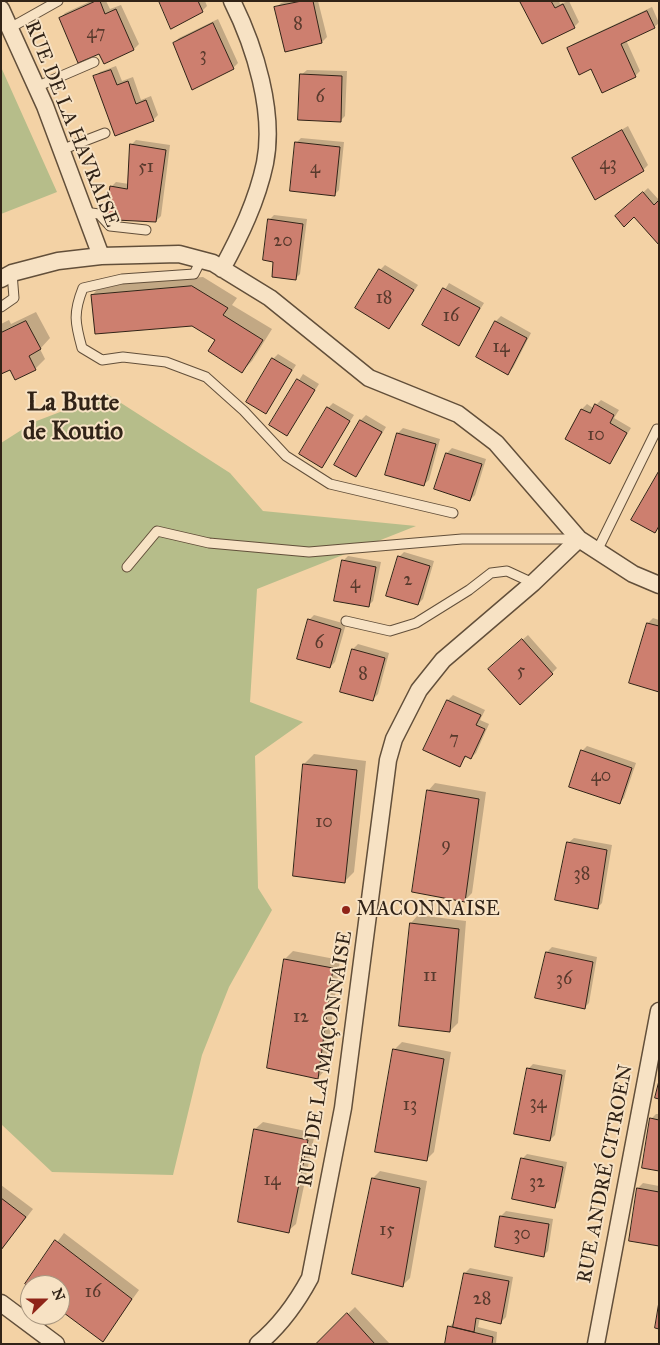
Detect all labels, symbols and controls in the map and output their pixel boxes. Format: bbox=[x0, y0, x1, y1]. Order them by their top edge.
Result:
house number: 8 bbox=[293, 14, 303, 36]
street label: RUE DE LA HAVRAISE bbox=[19, 17, 123, 231]
house number: 47 bbox=[87, 23, 105, 45]
house number: 3 bbox=[199, 45, 207, 67]
house number: 6 bbox=[315, 87, 325, 109]
house number: 43 bbox=[599, 154, 617, 176]
house number: 51 bbox=[138, 157, 154, 179]
house number: 4 bbox=[310, 158, 320, 180]
house number: 20 bbox=[273, 231, 293, 253]
house number: 18 bbox=[376, 288, 392, 310]
house number: 16 bbox=[443, 306, 459, 328]
house number: 14 bbox=[492, 337, 510, 359]
district label: La Butte de Koutio bbox=[23, 389, 123, 448]
house number: 10 bbox=[587, 425, 605, 447]
house number: 2 bbox=[404, 570, 412, 592]
house number: 4 bbox=[350, 573, 360, 595]
house number: 6 bbox=[314, 633, 324, 655]
house number: 5 bbox=[517, 661, 525, 683]
house number: 8 bbox=[358, 664, 368, 686]
house number: 7 bbox=[449, 729, 459, 751]
house number: 40 bbox=[591, 766, 611, 788]
house number: 10 bbox=[315, 812, 333, 834]
house number: 9 bbox=[441, 835, 451, 857]
house number: 38 bbox=[574, 864, 590, 886]
place label: MACONNAISE bbox=[356, 898, 500, 922]
marker: MACONNAISE bbox=[340, 904, 352, 916]
street label: RUE DE LA MAÇONNAISE bbox=[294, 929, 358, 1189]
house number: 11 bbox=[423, 966, 437, 988]
house number: 36 bbox=[556, 969, 572, 991]
house number: 12 bbox=[293, 1007, 309, 1029]
street label: RUE ANDRÉ CITROEN bbox=[573, 1063, 639, 1285]
house number: 34 bbox=[529, 1093, 547, 1115]
house number: 13 bbox=[403, 1095, 417, 1117]
house number: 14 bbox=[263, 1170, 281, 1192]
house number: 32 bbox=[529, 1172, 545, 1194]
house number: 15 bbox=[379, 1220, 395, 1242]
house number: 30 bbox=[513, 1224, 531, 1246]
north arrow bbox=[20, 1275, 70, 1325]
house number: 16 bbox=[85, 1282, 101, 1304]
text: N bbox=[48, 1286, 69, 1303]
house number: 28 bbox=[473, 1289, 491, 1311]

